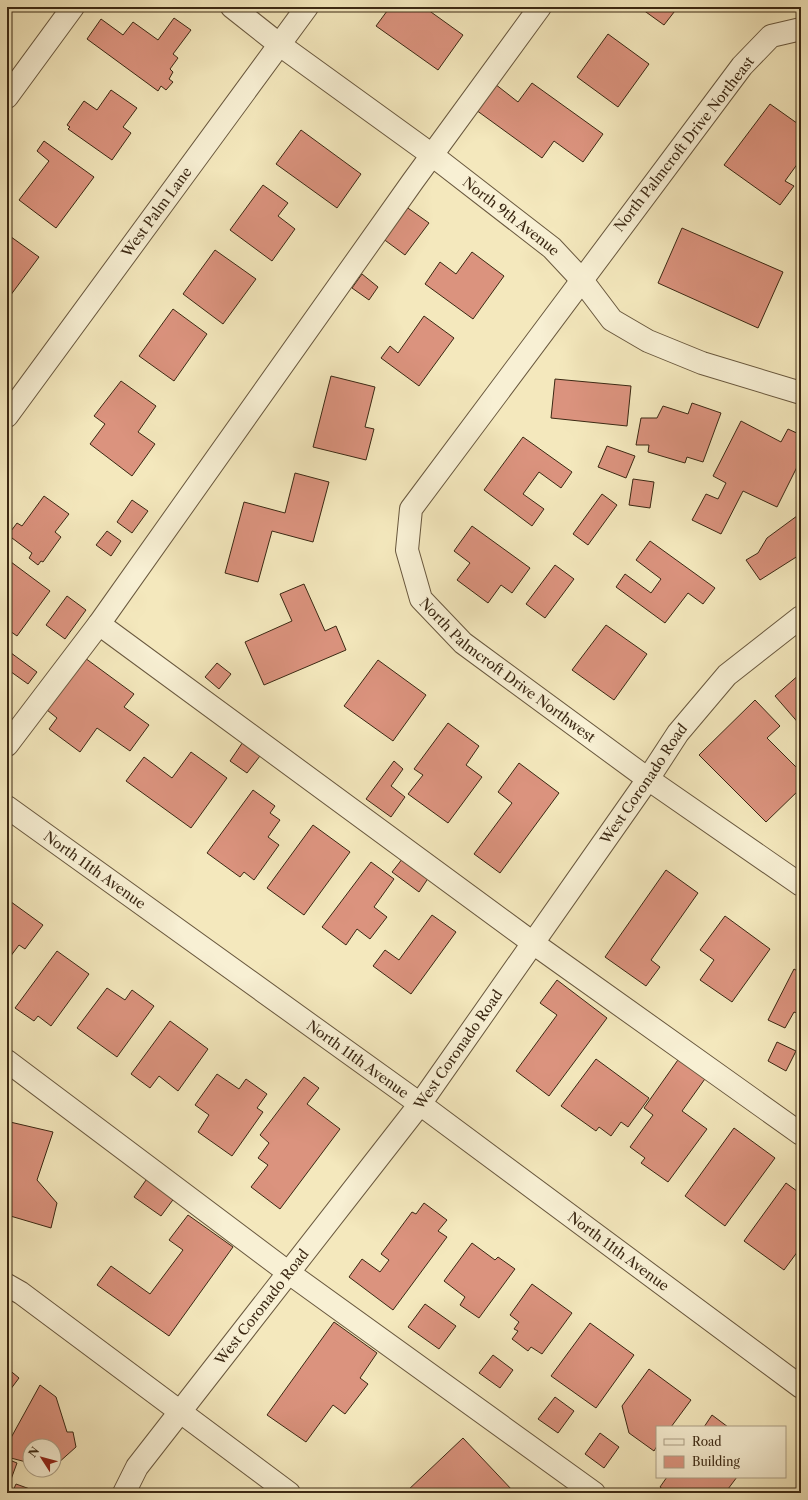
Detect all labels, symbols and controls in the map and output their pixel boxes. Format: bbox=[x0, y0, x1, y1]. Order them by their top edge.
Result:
street label: North Palmcroft Drive Northeast bbox=[610, 53, 758, 235]
street label: West Palm Lane bbox=[117, 163, 196, 261]
street label: North 9th Avenue bbox=[459, 173, 564, 260]
street label: North Palmcroft Drive Northwest bbox=[416, 594, 599, 746]
street label: West Coronado Road bbox=[596, 719, 691, 848]
street label: North 11th Avenue bbox=[40, 827, 149, 913]
street label: West Coronado Road bbox=[410, 986, 507, 1114]
street label: North 11th Avenue bbox=[303, 1016, 412, 1102]
street label: North 11th Avenue bbox=[564, 1208, 673, 1295]
street label: West Coronado Road bbox=[210, 1245, 313, 1369]
legend bbox=[656, 1426, 786, 1478]
text: Road bbox=[692, 1434, 722, 1449]
north arrow bbox=[22, 1438, 62, 1478]
text: N bbox=[25, 1444, 43, 1460]
text: Building bbox=[692, 1454, 740, 1469]

